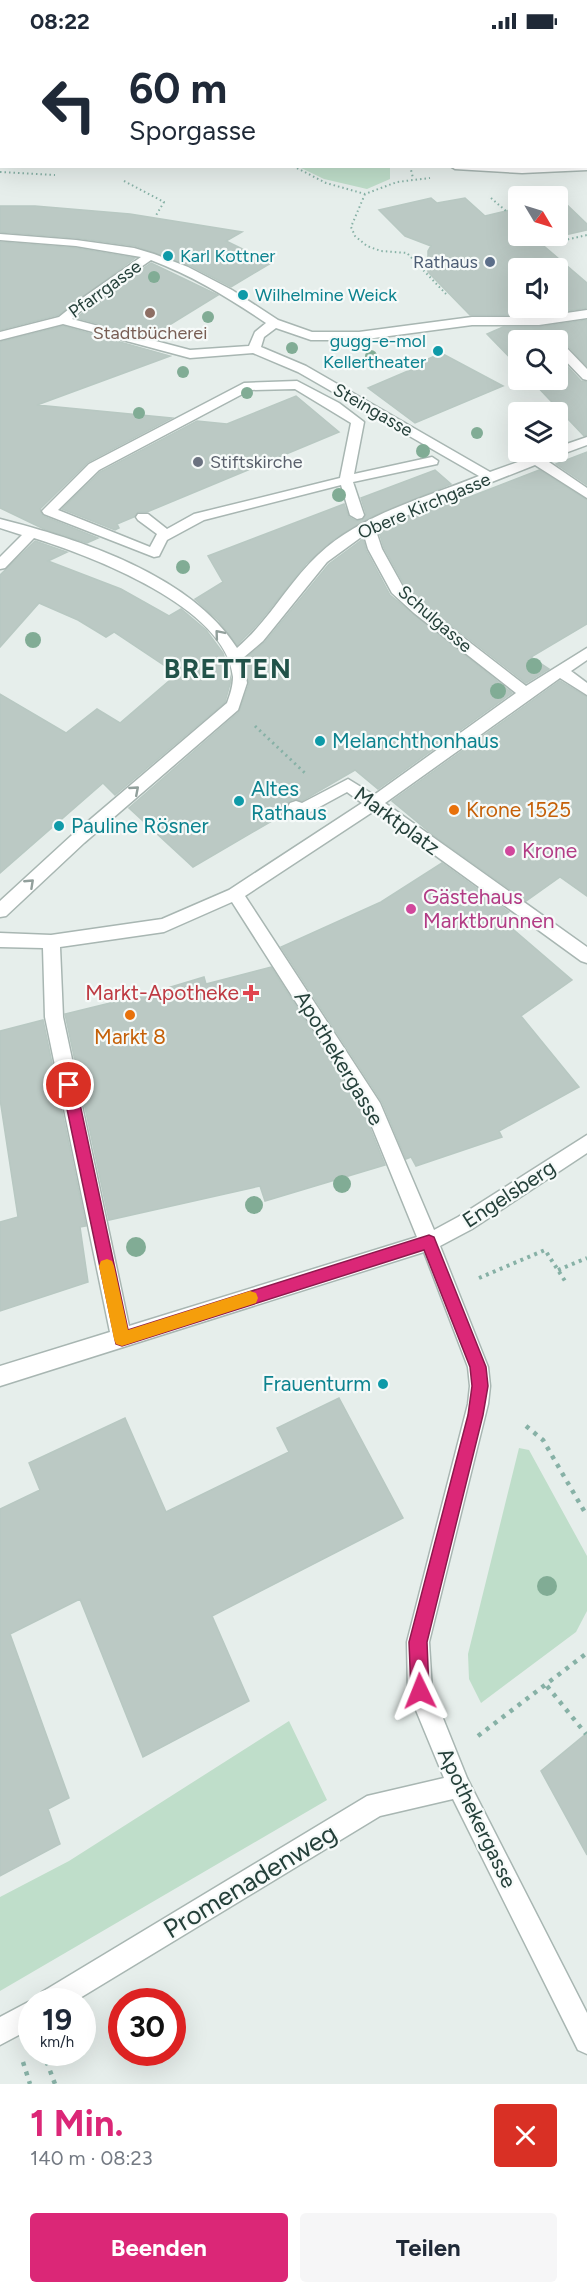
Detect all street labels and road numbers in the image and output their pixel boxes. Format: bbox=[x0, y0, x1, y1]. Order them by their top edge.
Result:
street label: Pfarrgasse bbox=[64, 255, 146, 323]
street label: Steingasse bbox=[329, 378, 417, 442]
street label: Obere Kirchgasse bbox=[354, 468, 494, 544]
street label: Schulgasse bbox=[393, 581, 477, 657]
street label: Marktplatz bbox=[350, 781, 445, 860]
street label: Apothekergasse bbox=[289, 986, 389, 1130]
street label: Engelsberg bbox=[458, 1154, 560, 1233]
street label: Apothekergasse bbox=[433, 1744, 522, 1892]
street label: Promenadenweg bbox=[158, 1817, 342, 1945]

